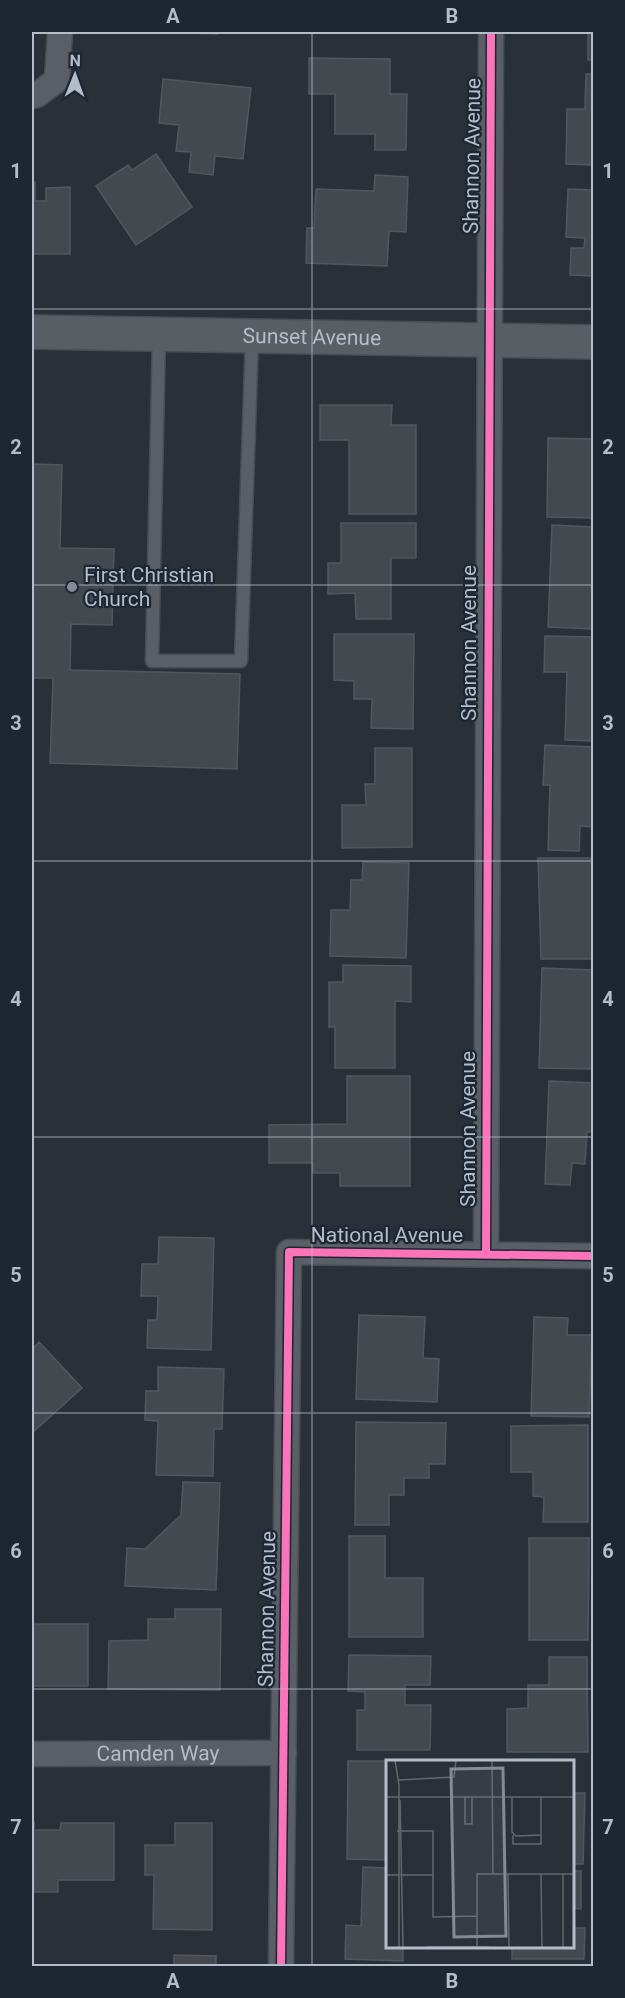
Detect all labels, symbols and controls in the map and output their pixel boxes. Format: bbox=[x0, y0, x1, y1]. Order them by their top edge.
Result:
text: A bbox=[166, 4, 180, 28]
text: B bbox=[446, 4, 458, 28]
north arrow bbox=[45, 45, 105, 105]
text: N bbox=[69, 51, 81, 70]
street label: Shannon Avenue bbox=[459, 78, 485, 234]
text: 1 bbox=[10, 159, 22, 183]
text: 1 bbox=[602, 159, 614, 183]
street label: Sunset Avenue bbox=[243, 324, 381, 350]
text: 2 bbox=[10, 435, 22, 459]
text: 2 bbox=[602, 435, 614, 459]
place label: First Christian Church bbox=[84, 563, 214, 611]
street label: Shannon Avenue bbox=[457, 565, 481, 721]
marker: First Christian Church bbox=[65, 580, 79, 594]
text: 3 bbox=[10, 711, 22, 735]
text: 3 bbox=[602, 711, 614, 735]
text: 4 bbox=[10, 987, 22, 1011]
text: 4 bbox=[602, 987, 614, 1011]
street label: Shannon Avenue bbox=[456, 1051, 480, 1207]
street label: National Avenue bbox=[311, 1223, 463, 1247]
text: 5 bbox=[10, 1263, 22, 1287]
text: 5 bbox=[602, 1263, 614, 1287]
street label: Shannon Avenue bbox=[254, 1531, 280, 1687]
text: 6 bbox=[10, 1539, 22, 1563]
text: 6 bbox=[602, 1539, 614, 1563]
street label: Camden Way bbox=[97, 1741, 220, 1766]
inset map bbox=[386, 1760, 574, 1947]
text: 7 bbox=[10, 1815, 22, 1839]
text: 7 bbox=[602, 1815, 614, 1839]
text: A bbox=[166, 1969, 180, 1993]
text: B bbox=[446, 1969, 458, 1993]

